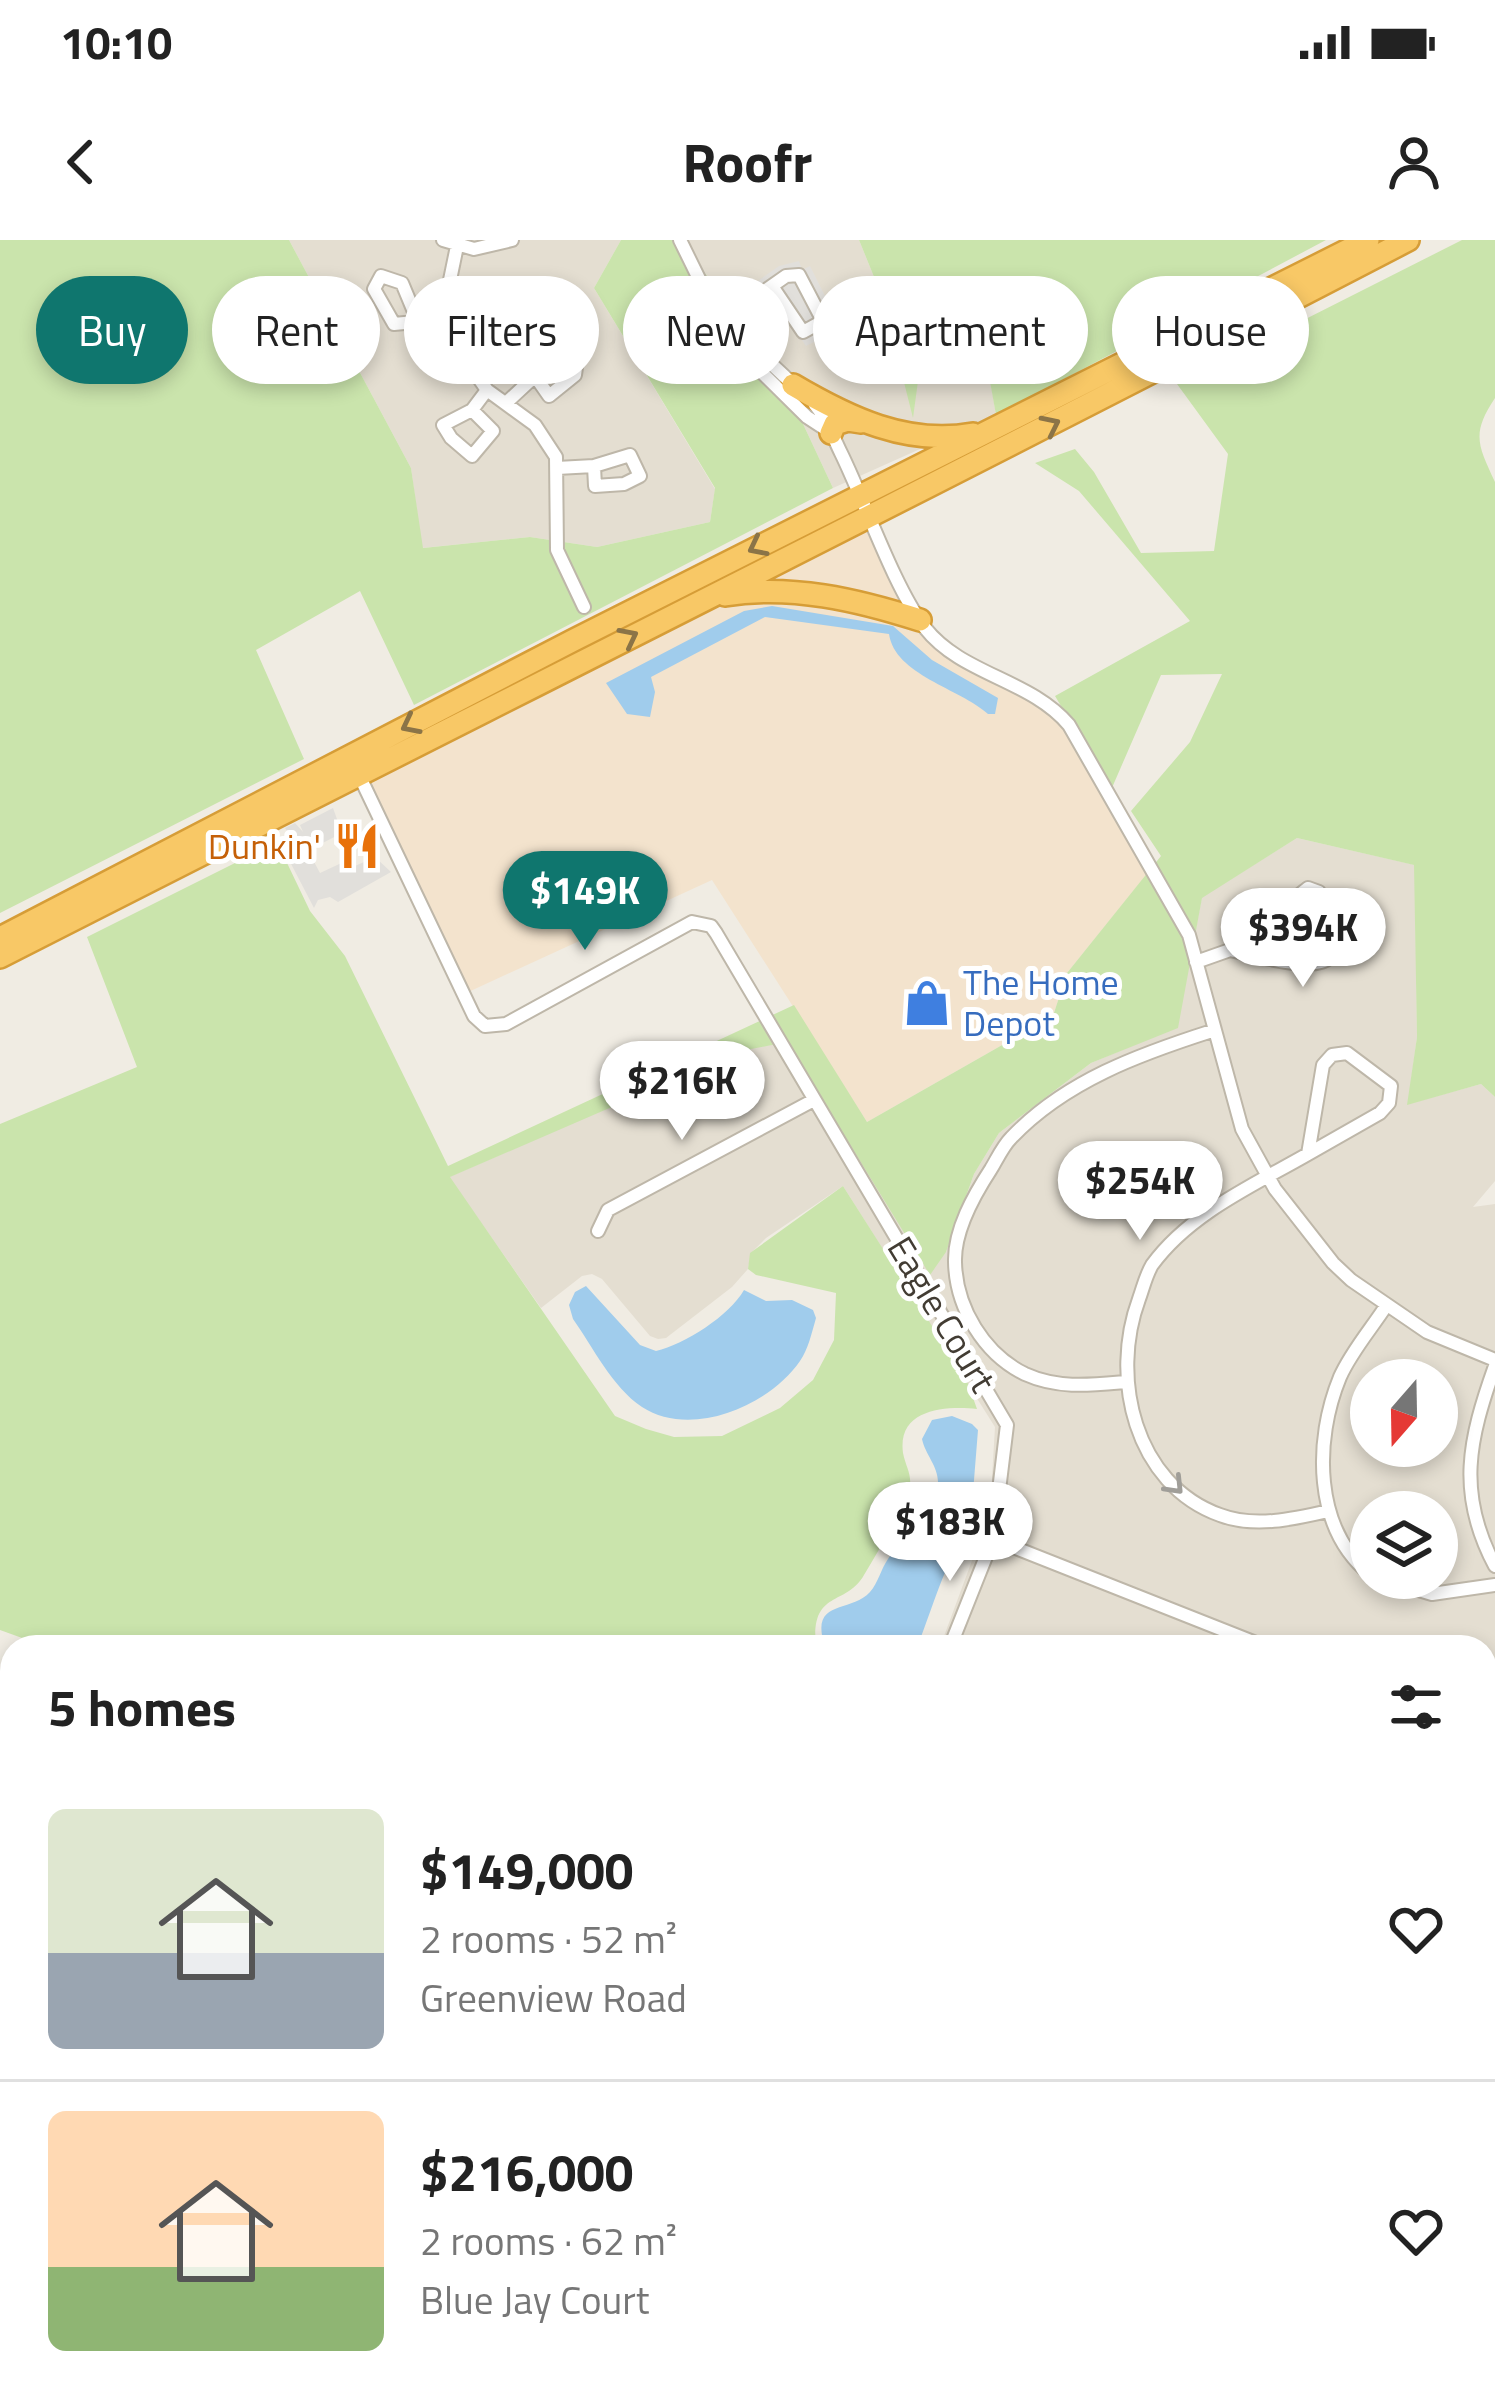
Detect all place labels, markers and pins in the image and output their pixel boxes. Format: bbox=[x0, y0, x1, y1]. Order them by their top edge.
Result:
place label: Dunkin' bbox=[208, 818, 321, 873]
restaurant icon: Dunkin' bbox=[332, 821, 382, 871]
pin: $149K bbox=[501, 851, 669, 953]
pin: $394K bbox=[1219, 888, 1387, 990]
place label: The Home Depot bbox=[963, 954, 1119, 1050]
shop icon: The Home Depot bbox=[902, 978, 952, 1028]
pin: $216K bbox=[598, 1041, 766, 1143]
pin: $254K bbox=[1056, 1141, 1224, 1243]
pin: $183K bbox=[866, 1482, 1034, 1584]

